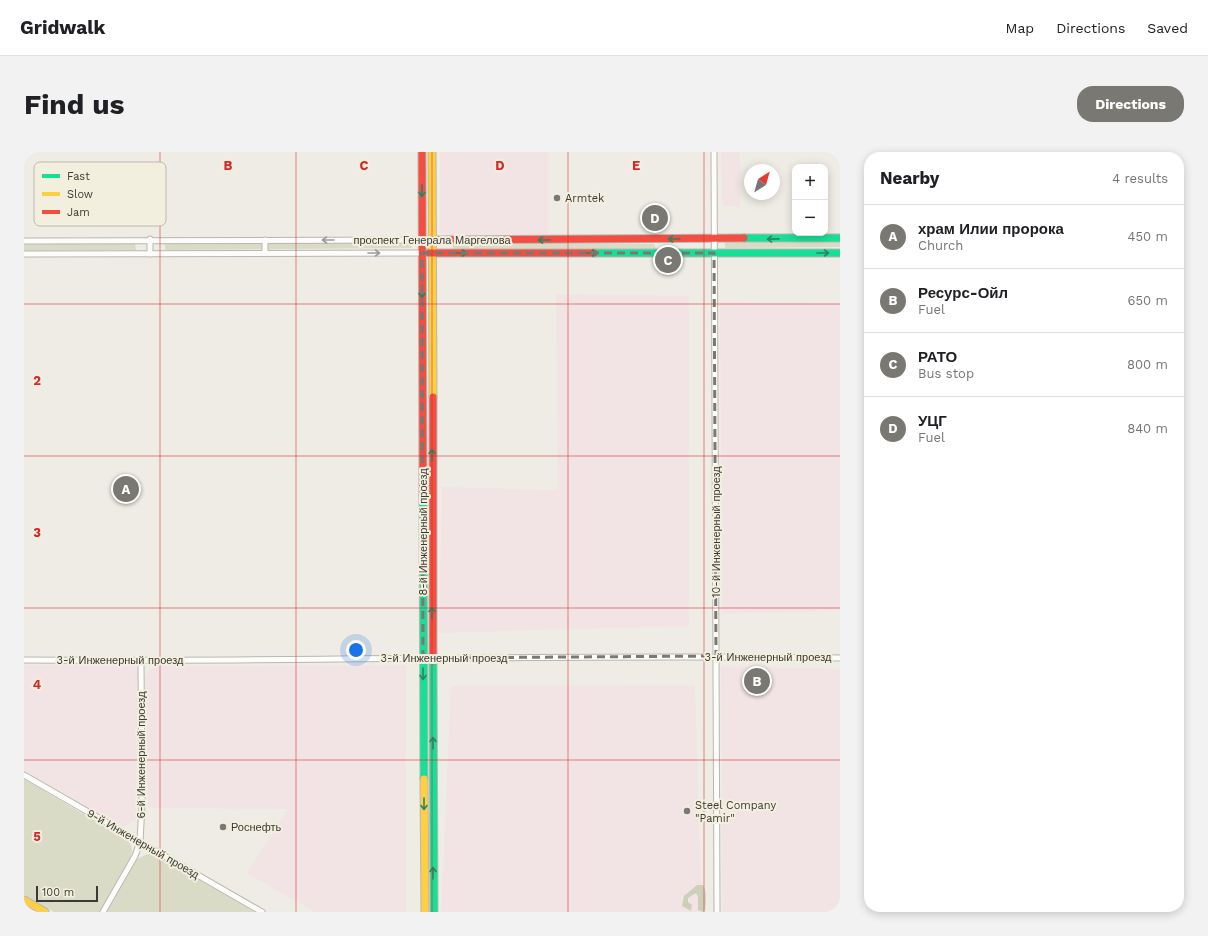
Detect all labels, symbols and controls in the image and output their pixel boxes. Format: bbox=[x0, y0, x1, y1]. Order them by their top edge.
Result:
text: Gridwalk bbox=[20, 16, 105, 39]
text: Map bbox=[1006, 20, 1034, 36]
text: Directions bbox=[1056, 20, 1125, 36]
text: Saved bbox=[1147, 20, 1188, 36]
button: Directions bbox=[1077, 86, 1184, 122]
text: Find us bbox=[24, 88, 124, 121]
text: B bbox=[224, 158, 233, 173]
text: C bbox=[360, 158, 369, 173]
text: D bbox=[495, 158, 505, 173]
text: E bbox=[632, 158, 640, 173]
legend bbox=[34, 162, 166, 226]
north arrow bbox=[744, 164, 780, 200]
map controls bbox=[792, 164, 828, 236]
button: + bbox=[792, 164, 828, 200]
text: Nearby bbox=[880, 168, 939, 188]
text: Fast bbox=[67, 170, 90, 183]
text: 4 results bbox=[1112, 171, 1168, 186]
one-way arrow bbox=[418, 184, 426, 197]
text: Slow bbox=[67, 188, 93, 201]
place label: Armtek bbox=[565, 192, 604, 205]
marker: Armtek bbox=[552, 193, 562, 203]
button: − bbox=[792, 200, 828, 236]
pin: D bbox=[642, 203, 668, 233]
text: Jam bbox=[67, 206, 90, 219]
text: храм Илии пророка bbox=[918, 220, 1064, 238]
text: A bbox=[889, 229, 897, 244]
text: 450 m bbox=[1128, 229, 1168, 244]
street label: проспект Генерала Маргелова bbox=[353, 234, 511, 247]
one-way arrow bbox=[668, 235, 681, 243]
one-way arrow bbox=[767, 235, 780, 243]
one-way arrow bbox=[322, 236, 335, 244]
one-way arrow bbox=[538, 236, 551, 244]
text: Church bbox=[918, 238, 963, 253]
pin: C bbox=[655, 245, 681, 275]
one-way arrow bbox=[367, 249, 380, 257]
one-way arrow bbox=[454, 249, 467, 257]
one-way arrow bbox=[584, 249, 597, 257]
one-way arrow bbox=[816, 249, 829, 257]
text: Ресурс-Ойл bbox=[918, 284, 1008, 302]
one-way arrow bbox=[418, 285, 426, 298]
text: B bbox=[889, 293, 897, 308]
text: 650 m bbox=[1128, 293, 1168, 308]
text: Fuel bbox=[918, 302, 945, 317]
text: РАТО bbox=[918, 348, 957, 366]
text: C bbox=[889, 357, 897, 372]
text: 800 m bbox=[1127, 357, 1168, 372]
text: Bus stop bbox=[918, 366, 974, 381]
text: 2 bbox=[33, 373, 41, 388]
text: УЦГ bbox=[918, 412, 947, 430]
text: D bbox=[888, 421, 898, 436]
text: 840 m bbox=[1127, 421, 1168, 436]
text: Fuel bbox=[918, 430, 945, 445]
one-way arrow bbox=[428, 449, 436, 462]
street label: 10-й Инженерный проезд bbox=[710, 466, 723, 598]
street label: 8-й Инженерный проезд bbox=[417, 468, 430, 596]
pin: A bbox=[113, 474, 139, 504]
text: 3 bbox=[33, 525, 41, 540]
one-way arrow bbox=[428, 607, 436, 620]
your location bbox=[346, 640, 366, 660]
street label: 3-й Инженерный проезд bbox=[705, 651, 832, 664]
street label: 3-й Инженерный проезд bbox=[381, 652, 508, 665]
street label: 3-й Инженерный проезд bbox=[57, 654, 184, 667]
pin: B bbox=[744, 666, 770, 696]
one-way arrow bbox=[419, 667, 427, 680]
text: 4 bbox=[33, 677, 42, 692]
street label: 6-й Инженерный проезд bbox=[135, 691, 148, 819]
one-way arrow bbox=[429, 737, 437, 750]
one-way arrow bbox=[420, 797, 428, 810]
place label: Steel Company "Pamir" bbox=[695, 799, 776, 825]
marker: Steel Company "Pamir" bbox=[682, 806, 692, 816]
street label: 9-й Инженерный проезд bbox=[85, 807, 202, 882]
place label: Роснефть bbox=[231, 821, 282, 834]
marker: Роснефть bbox=[218, 822, 228, 832]
text: 5 bbox=[33, 829, 41, 844]
one-way arrow bbox=[429, 867, 437, 880]
scale bar bbox=[36, 884, 98, 903]
text: 100 m bbox=[42, 886, 74, 899]

